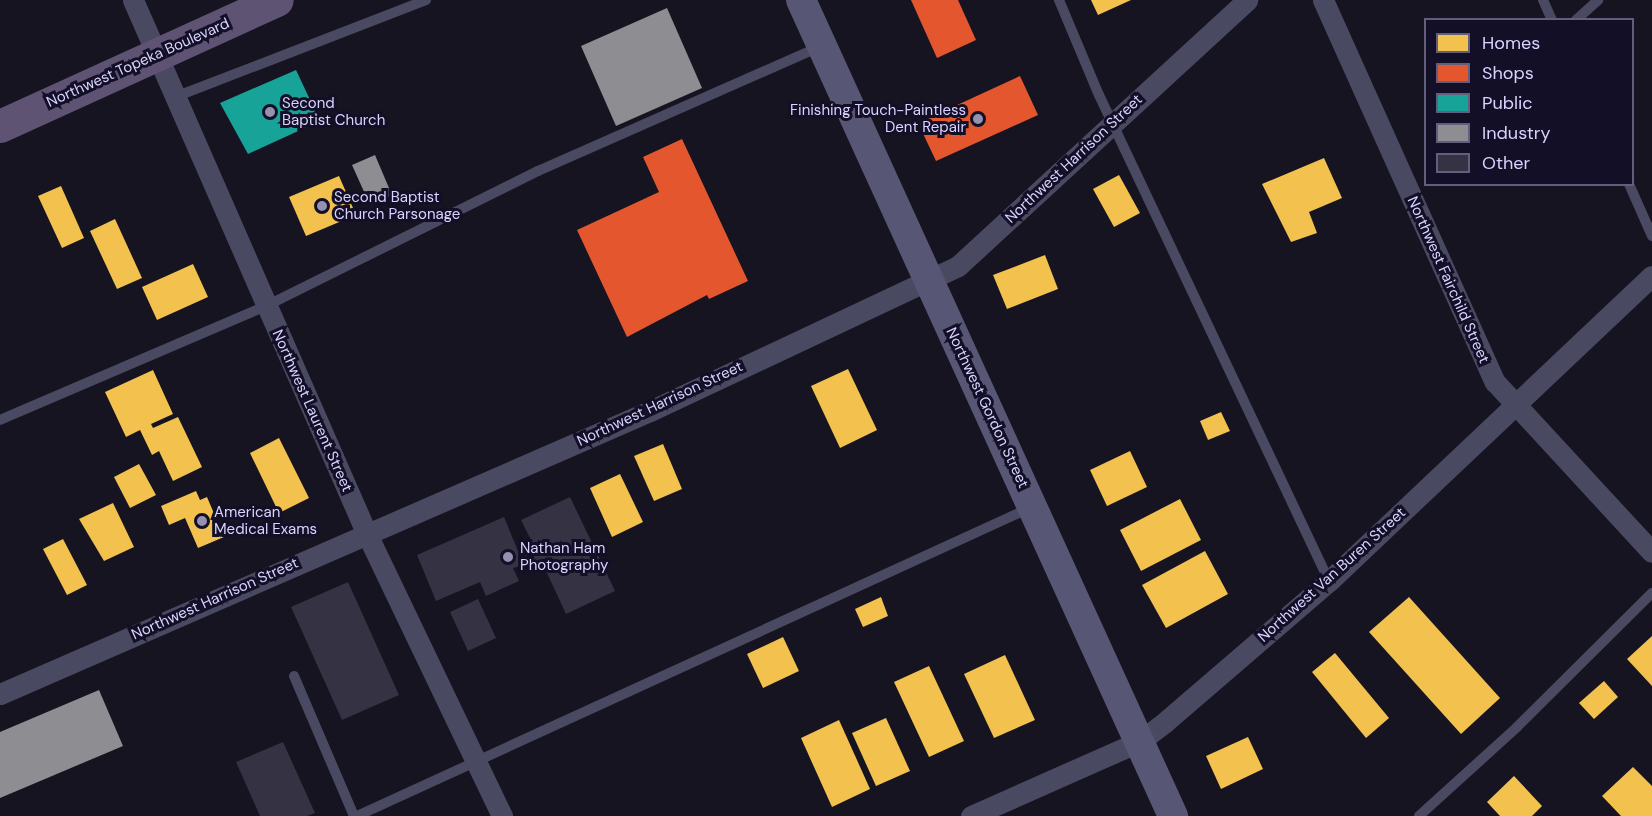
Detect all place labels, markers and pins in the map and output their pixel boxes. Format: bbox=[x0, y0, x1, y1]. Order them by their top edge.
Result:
place label: Second Baptist Church bbox=[282, 94, 385, 129]
place label: Finishing Touch-Paintless Dent Repair bbox=[790, 101, 966, 136]
marker: Second Baptist Church bbox=[263, 105, 277, 119]
marker: Finishing Touch-Paintless Dent Repair bbox=[971, 112, 985, 126]
place label: Second Baptist Church Parsonage bbox=[334, 188, 460, 223]
marker: Second Baptist Church Parsonage bbox=[315, 199, 329, 213]
place label: American Medical Exams bbox=[214, 503, 317, 538]
marker: American Medical Exams bbox=[195, 514, 209, 528]
place label: Nathan Ham Photography bbox=[520, 539, 608, 574]
marker: Nathan Ham Photography bbox=[501, 550, 515, 564]

